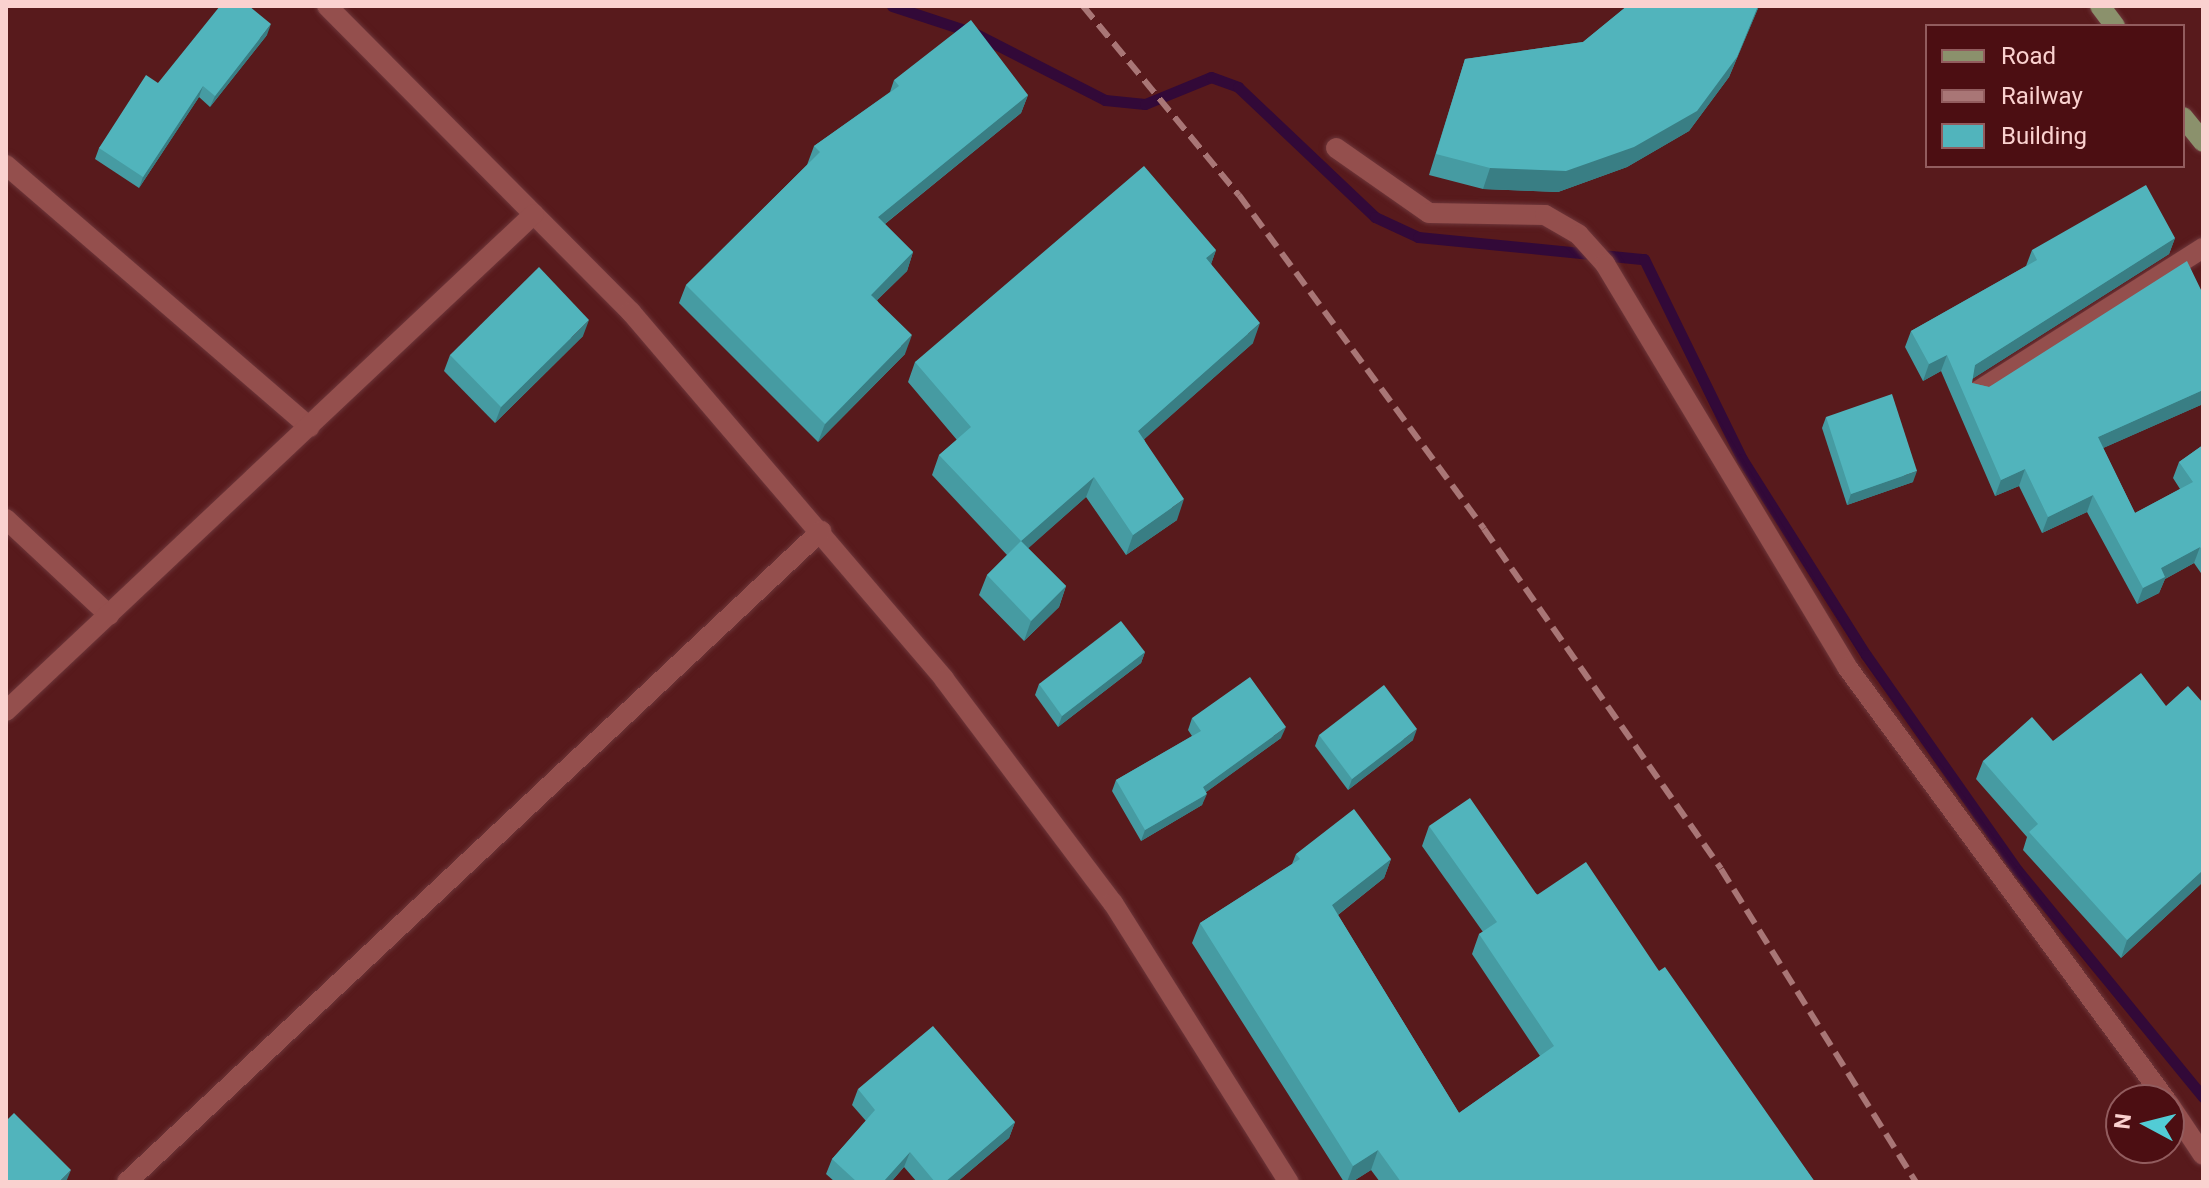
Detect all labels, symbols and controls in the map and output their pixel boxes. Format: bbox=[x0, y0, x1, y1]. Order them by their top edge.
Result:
legend bbox=[1925, 24, 2185, 168]
text: Road bbox=[2001, 42, 2056, 70]
text: Railway bbox=[2001, 82, 2083, 110]
text: Building bbox=[2001, 122, 2087, 150]
north arrow bbox=[2105, 1084, 2185, 1164]
text: N bbox=[2109, 1112, 2136, 1130]

